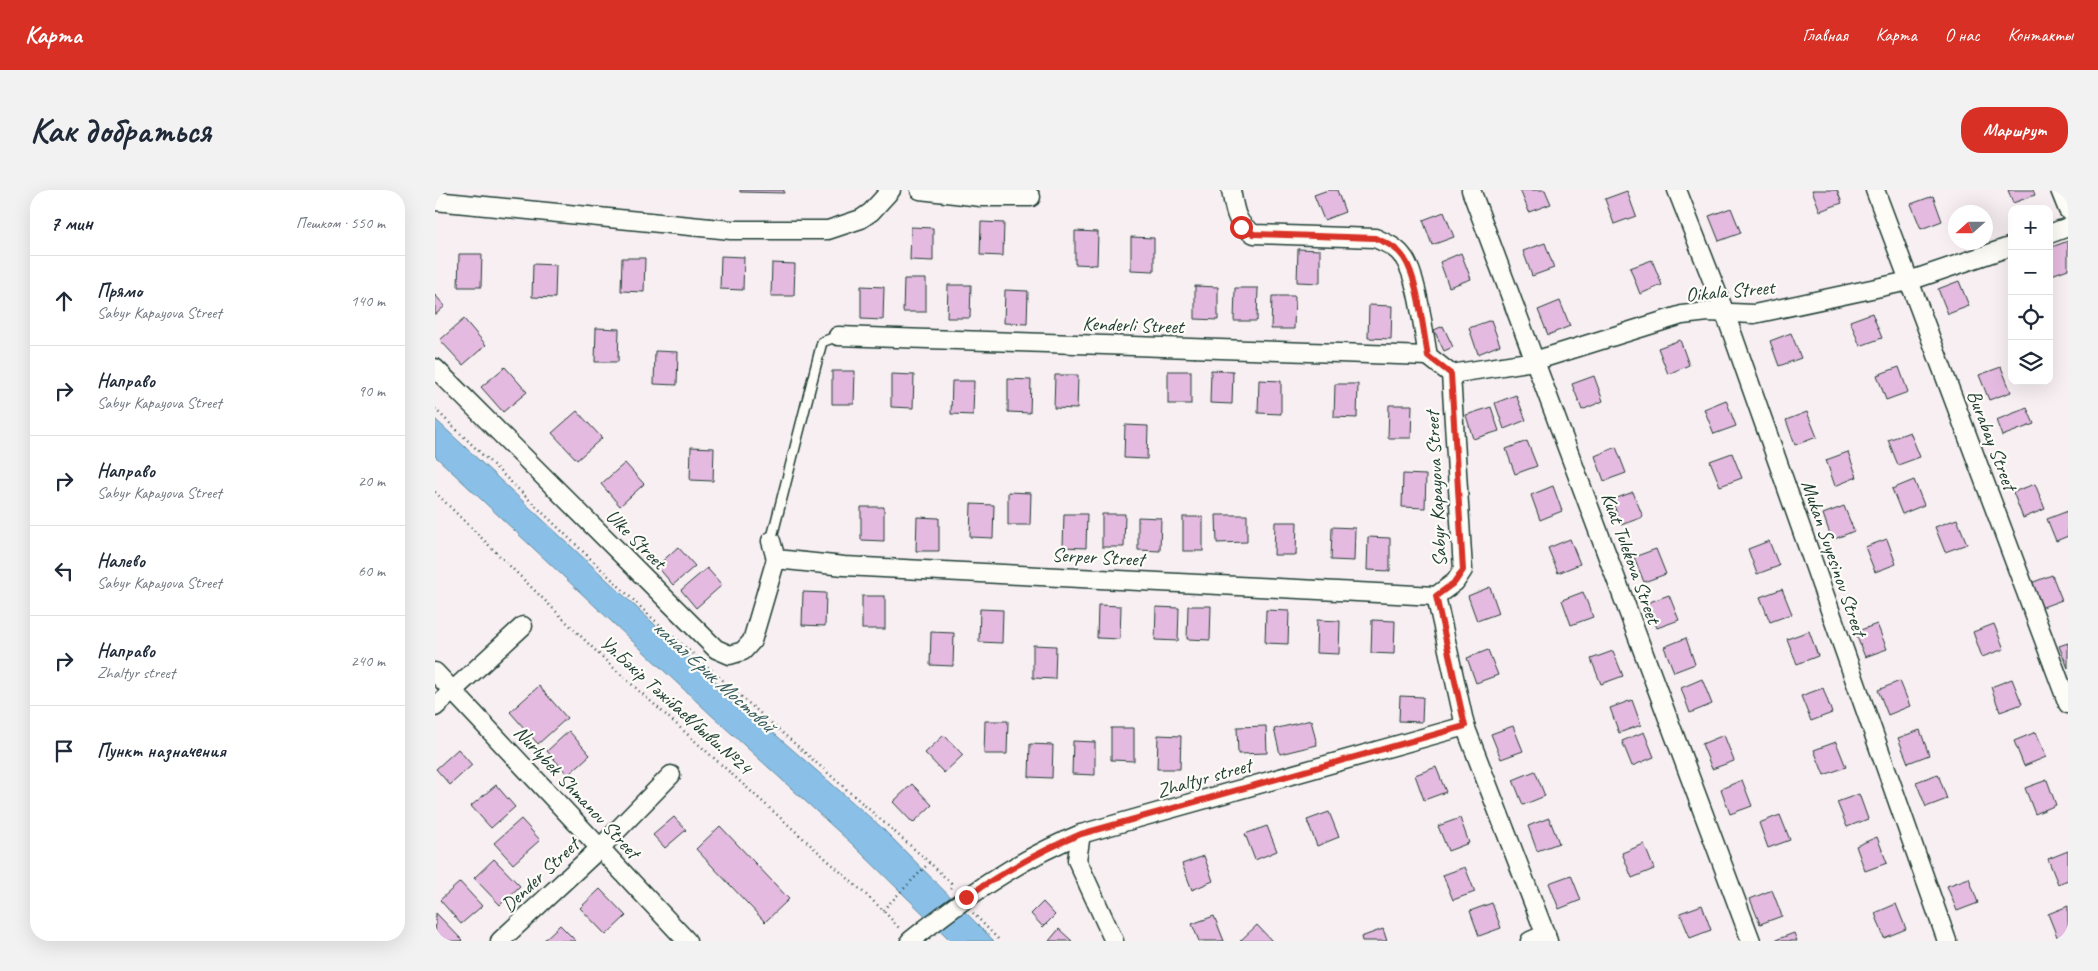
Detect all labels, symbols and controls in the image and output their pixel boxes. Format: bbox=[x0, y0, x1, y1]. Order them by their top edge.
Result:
text: Карта bbox=[25, 20, 82, 50]
text: Главная bbox=[1803, 24, 1848, 46]
text: Карта bbox=[1876, 24, 1917, 46]
text: О нас bbox=[1945, 24, 1980, 46]
text: Контакты bbox=[2008, 24, 2073, 46]
button: Маршрут bbox=[1961, 107, 2068, 153]
text: Как добраться bbox=[30, 108, 211, 153]
north arrow bbox=[1948, 205, 1993, 250]
map controls bbox=[2008, 205, 2053, 385]
button: + bbox=[2008, 205, 2053, 250]
text: 7 мин bbox=[50, 210, 93, 236]
text: Пешком · 550 m bbox=[296, 213, 385, 233]
route start bbox=[1230, 216, 1253, 239]
button: − bbox=[2008, 250, 2053, 295]
street label: Oikala Street bbox=[1685, 274, 1778, 307]
text: Прямо bbox=[97, 279, 142, 303]
icon: ahead bbox=[50, 287, 78, 315]
text: 140 m bbox=[351, 291, 385, 311]
button: locate bbox=[2008, 295, 2053, 340]
text: Sabyr Kapayova Street bbox=[97, 303, 222, 323]
street label: Kenderli Street bbox=[1082, 311, 1186, 339]
button: layers bbox=[2008, 340, 2053, 385]
text: Направо bbox=[97, 369, 155, 393]
icon: right bbox=[50, 377, 78, 405]
text: 90 m bbox=[358, 381, 385, 401]
street label: Burabay Street bbox=[1961, 386, 2024, 497]
text: Sabyr Kapayova Street bbox=[97, 393, 222, 413]
street label: Sabyr Kapayova Street bbox=[1419, 407, 1453, 567]
text: Направо bbox=[97, 459, 155, 483]
icon: right bbox=[50, 467, 78, 495]
text: 20 m bbox=[358, 471, 385, 491]
street label: Mukan Suyesinov Street bbox=[1796, 477, 1873, 642]
text: Sabyr Kapayova Street bbox=[97, 483, 222, 503]
street label: Kuat Tulekova Street bbox=[1596, 489, 1667, 629]
street label: Ulke Street bbox=[600, 503, 673, 576]
street label: Serper Street bbox=[1051, 542, 1148, 572]
text: Налево bbox=[97, 549, 145, 573]
icon: left bbox=[50, 557, 78, 585]
text: 60 m bbox=[358, 561, 385, 581]
text: Sabyr Kapayova Street bbox=[97, 573, 222, 593]
water label: канал Ерик Мостовой bbox=[647, 614, 784, 741]
street label: Ул.Бәкір Тәжібаев/бывш.№24 bbox=[595, 630, 759, 781]
text: Направо bbox=[97, 639, 155, 663]
icon: right bbox=[50, 647, 78, 675]
text: 240 m bbox=[351, 651, 385, 671]
text: Zhaltyr street bbox=[97, 663, 175, 683]
street label: Nurlybek Shmanov Street bbox=[509, 720, 648, 866]
icon: arrive bbox=[50, 737, 78, 765]
text: Пункт назначения bbox=[97, 739, 226, 763]
street label: Zhaltyr street bbox=[1154, 752, 1258, 803]
street label: Dender Street bbox=[496, 830, 587, 917]
route end bbox=[955, 886, 978, 909]

